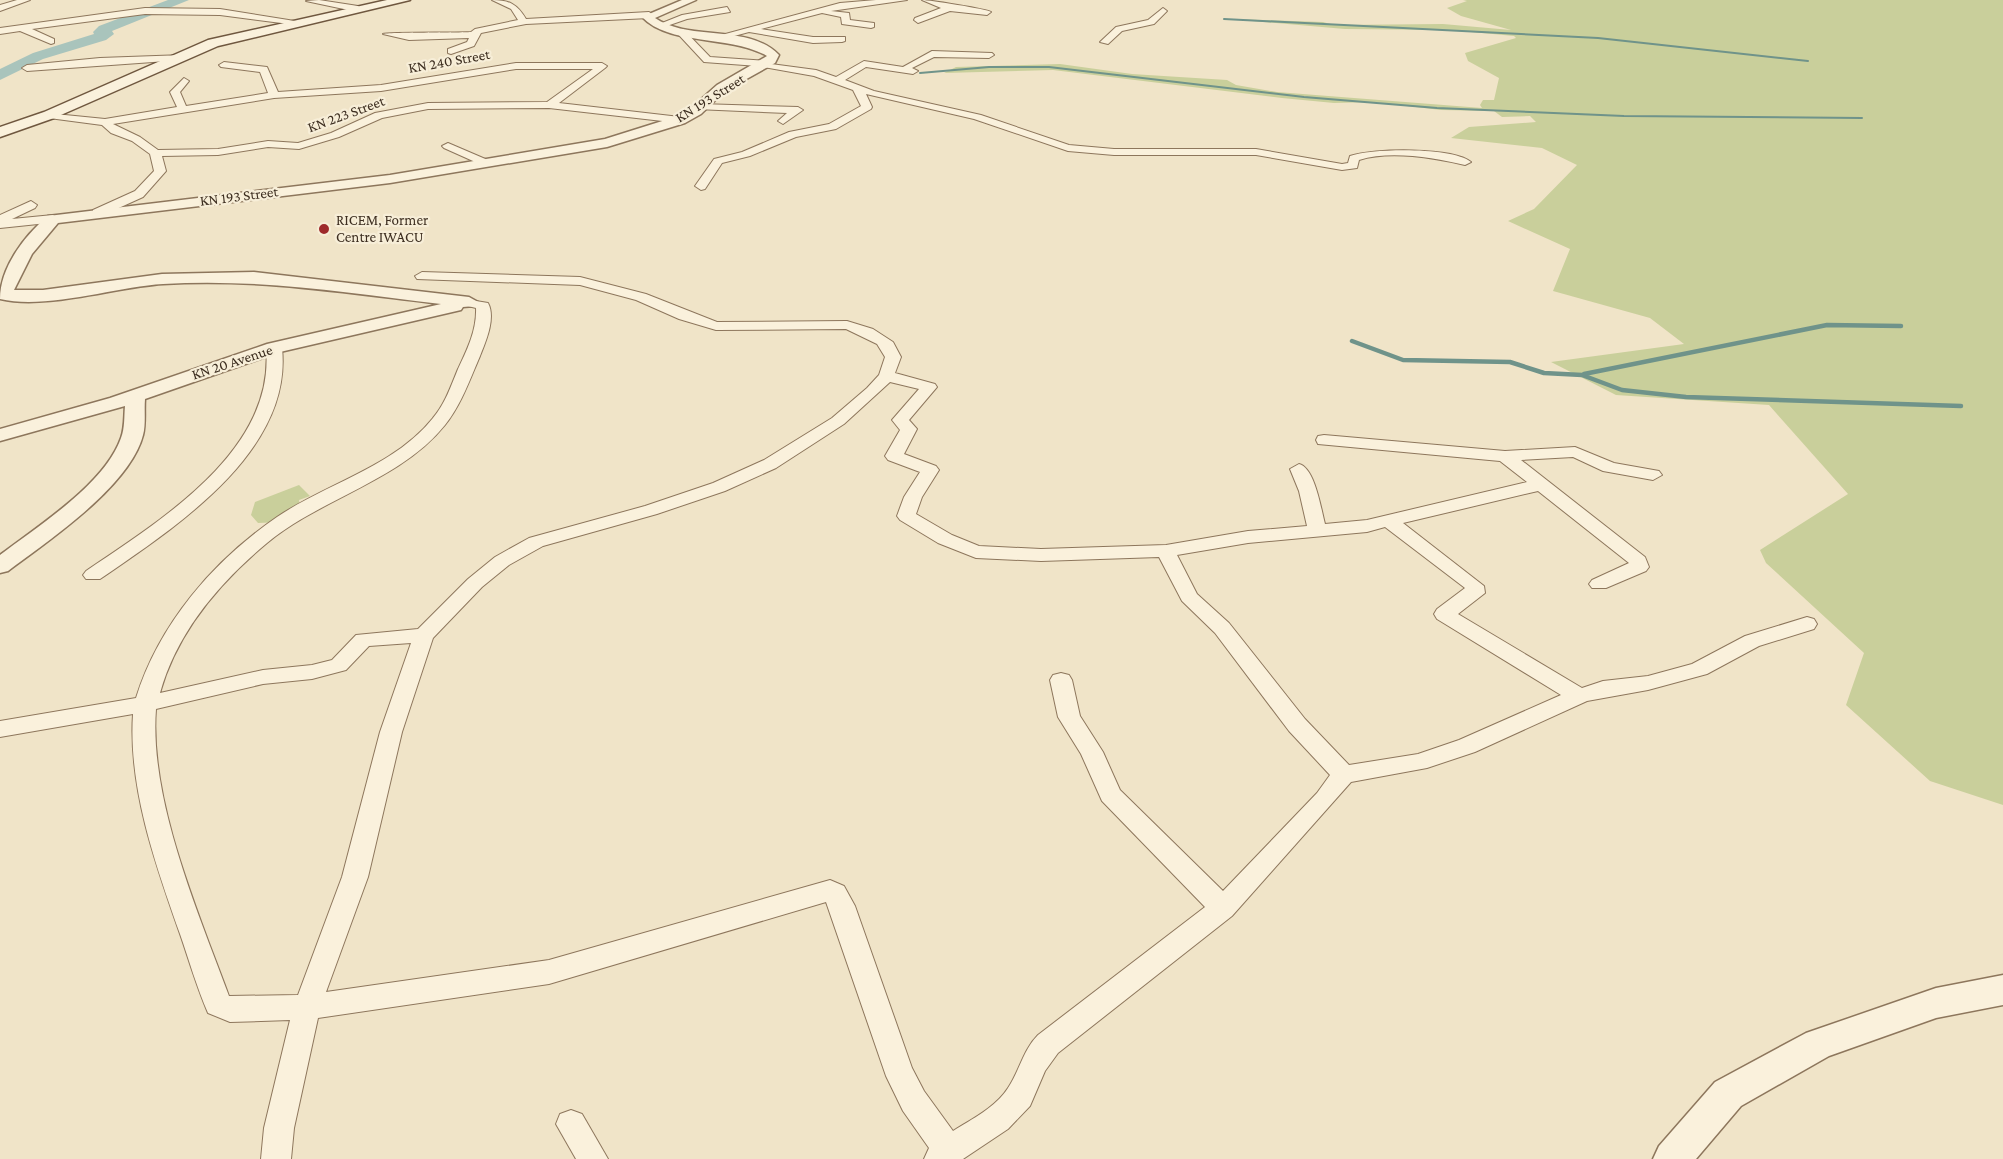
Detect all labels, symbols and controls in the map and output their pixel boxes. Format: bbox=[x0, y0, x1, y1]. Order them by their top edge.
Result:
street label: KN 240 Street bbox=[407, 46, 492, 76]
street label: KN 193 Street bbox=[672, 70, 749, 126]
street label: KN 223 Street bbox=[305, 92, 388, 135]
street label: KN 193 Street bbox=[199, 183, 280, 209]
place label: RICEM, Former Centre IWACU bbox=[336, 212, 429, 245]
marker: RICEM, Former Centre IWACU bbox=[317, 222, 331, 236]
street label: KN 20 Avenue bbox=[190, 341, 275, 383]

